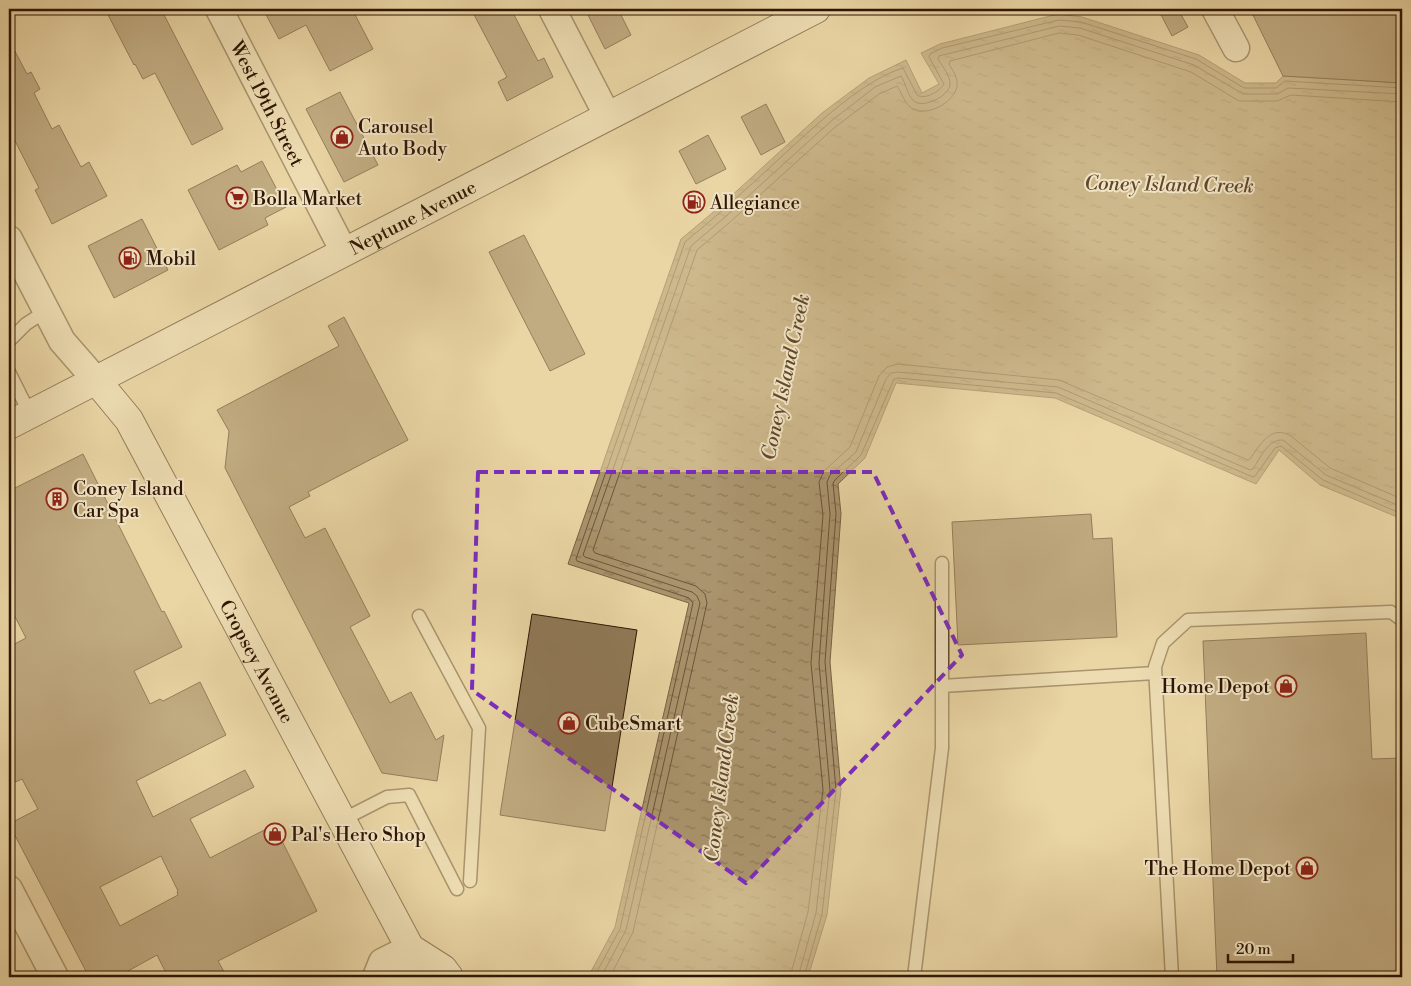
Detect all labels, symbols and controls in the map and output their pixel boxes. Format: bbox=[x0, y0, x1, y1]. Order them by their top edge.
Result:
street label: West 19th Street bbox=[224, 36, 309, 171]
place label: Carousel Auto Body bbox=[357, 115, 448, 161]
shop icon: Carousel Auto Body bbox=[330, 125, 354, 149]
water label: Coney Island Creek bbox=[1084, 172, 1254, 199]
street label: Neptune Avenue bbox=[345, 175, 481, 261]
supermarket icon: Bolla Market bbox=[225, 186, 249, 210]
place label: Bolla Market bbox=[252, 187, 363, 211]
fuel station icon: Allegiance bbox=[682, 190, 706, 214]
place label: Allegiance bbox=[709, 191, 800, 215]
fuel station icon: Mobil bbox=[118, 246, 142, 270]
place label: Mobil bbox=[146, 247, 197, 271]
water label: Coney Island Creek bbox=[757, 292, 816, 463]
place label: Coney Island Car Spa bbox=[73, 477, 184, 523]
building icon: Coney Island Car Spa bbox=[45, 487, 69, 511]
street label: Cropsey Avenue bbox=[214, 596, 299, 727]
shop icon: Home Depot bbox=[1274, 674, 1298, 698]
place label: Home Depot bbox=[1161, 675, 1270, 699]
water label: Coney Island Creek bbox=[700, 693, 745, 864]
shop icon: CubeSmart bbox=[557, 711, 581, 735]
place label: CubeSmart bbox=[585, 712, 682, 736]
shop icon: Pal's Hero Shop bbox=[263, 822, 287, 846]
place label: Pal's Hero Shop bbox=[291, 823, 426, 847]
shop icon: The Home Depot bbox=[1295, 856, 1319, 880]
place label: The Home Depot bbox=[1145, 857, 1291, 881]
scale bar bbox=[1228, 931, 1294, 963]
text: 20 m bbox=[1236, 940, 1271, 959]

